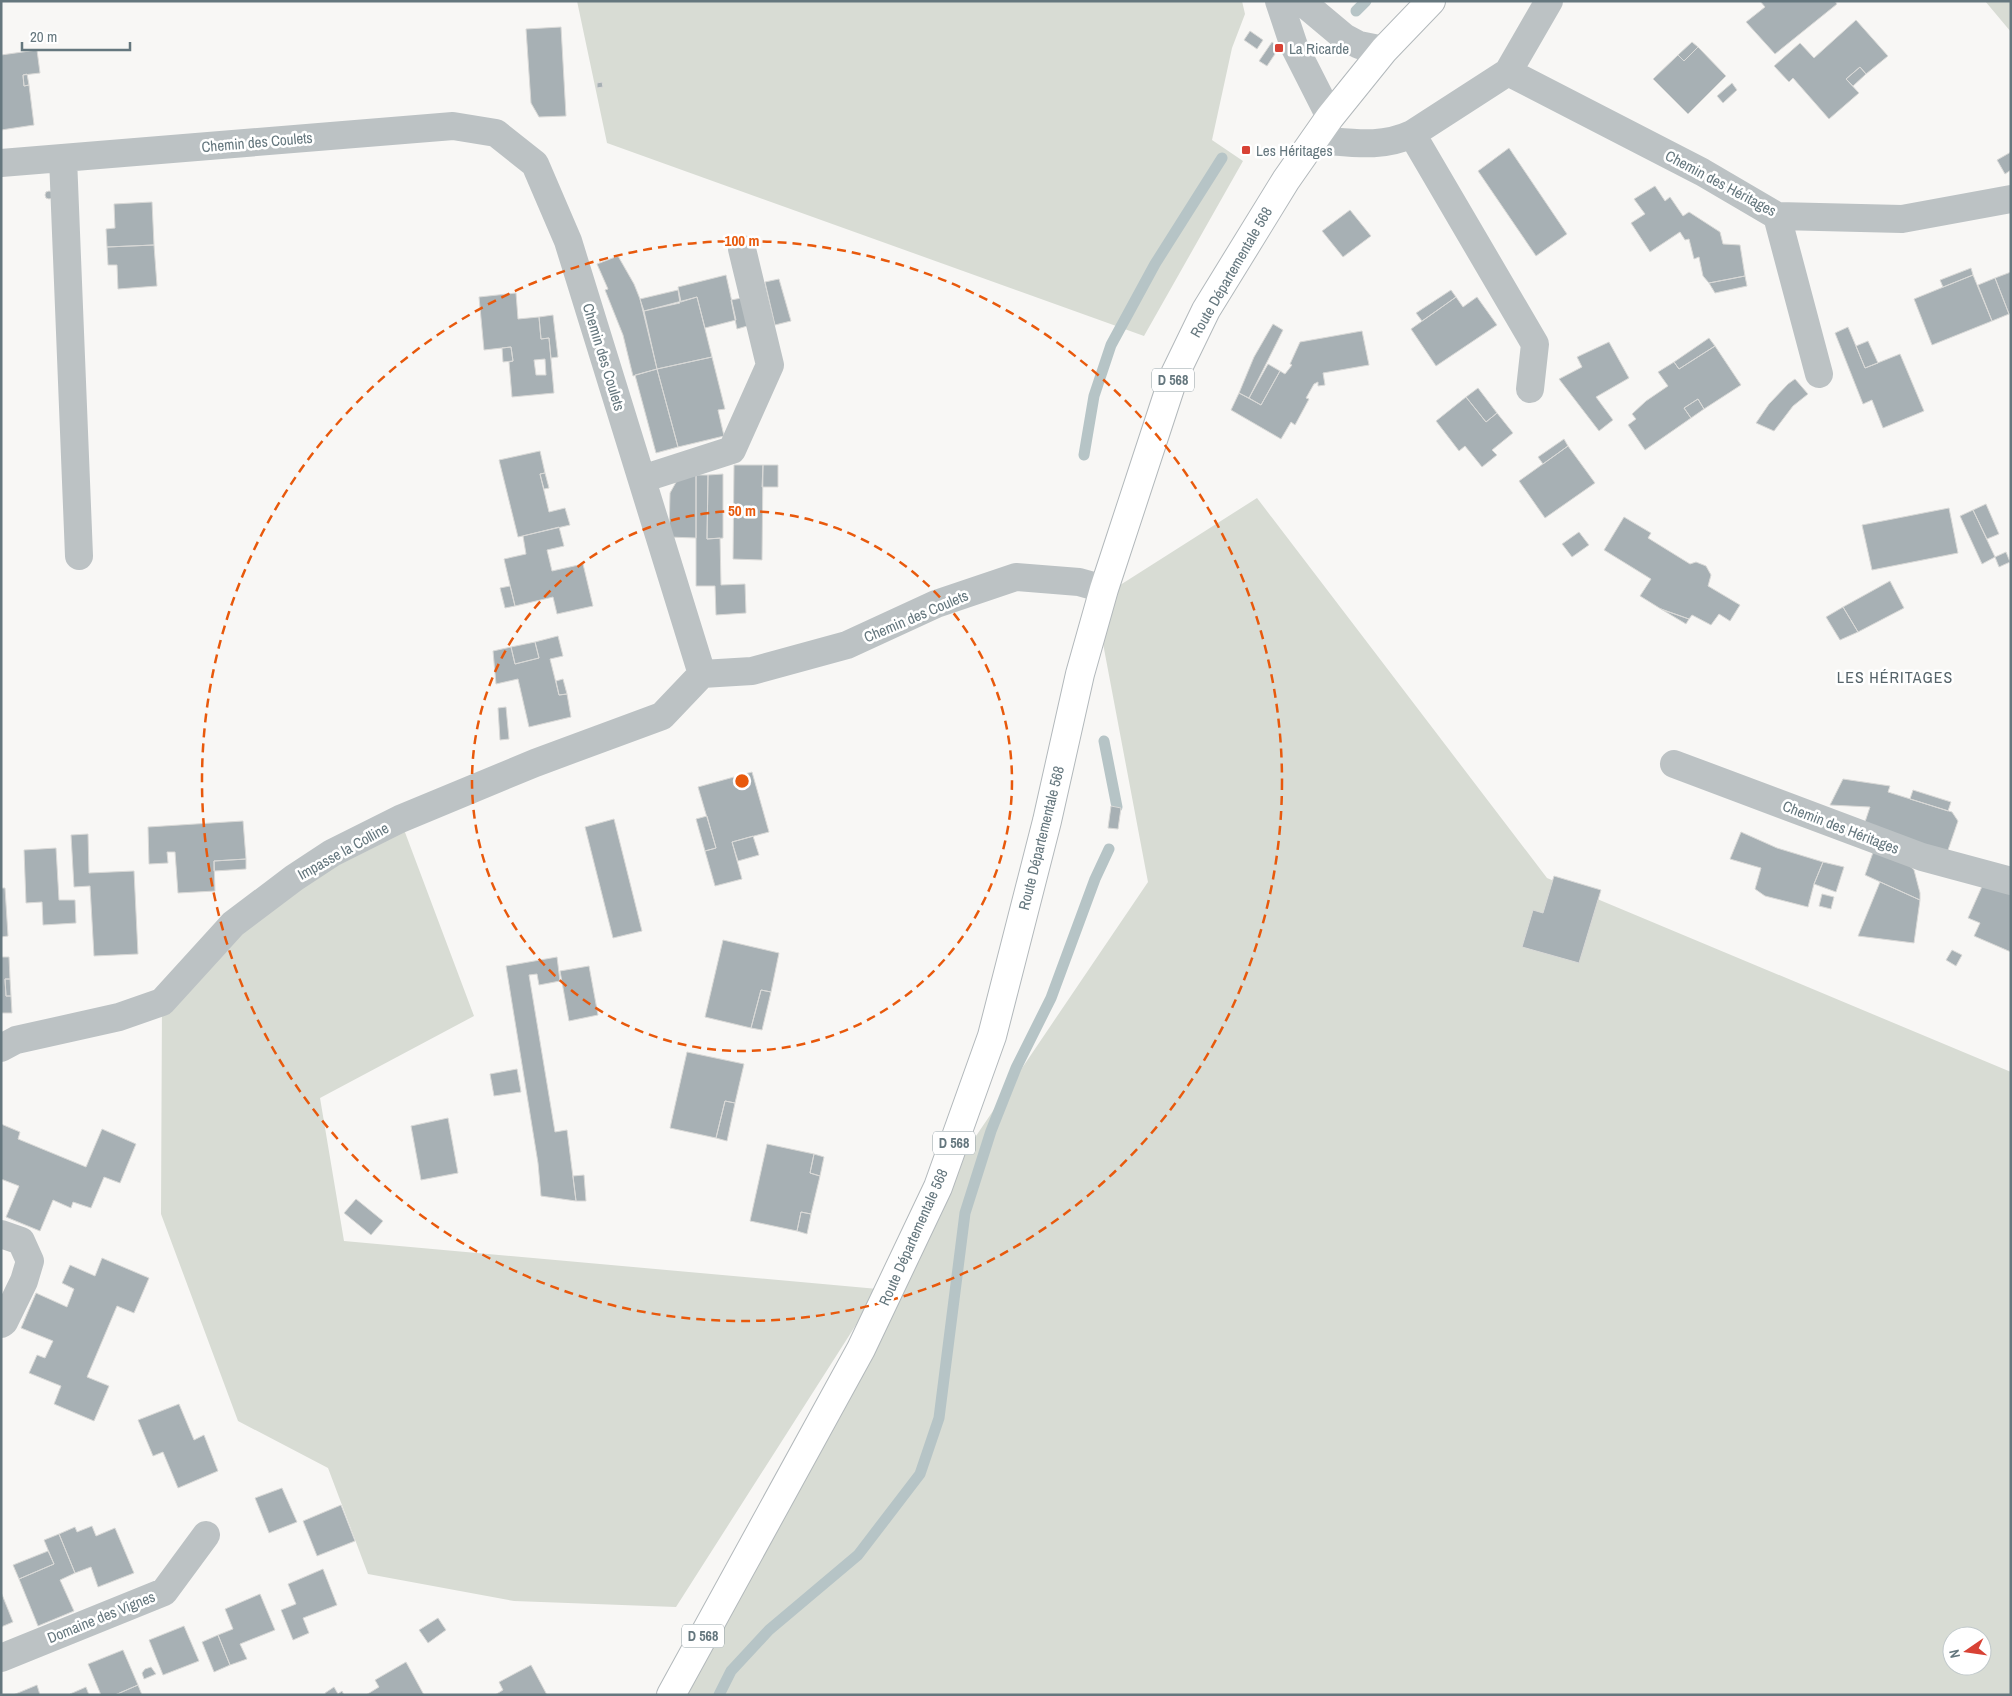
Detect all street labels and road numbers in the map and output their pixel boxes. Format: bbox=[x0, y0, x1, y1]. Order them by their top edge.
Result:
street label: Chemin des Coulets bbox=[201, 127, 313, 157]
street label: Chemin des Héritages bbox=[1662, 145, 1780, 221]
street label: Route Départementale 568 bbox=[1185, 203, 1277, 341]
street label: Chemin des Coulets bbox=[578, 301, 630, 413]
road number: D 568 bbox=[1152, 368, 1194, 392]
street label: Chemin des Coulets bbox=[861, 585, 971, 647]
street label: Route Départementale 568 bbox=[1013, 764, 1069, 912]
street label: Chemin des Héritages bbox=[1780, 795, 1902, 859]
street label: Impasse la Colline bbox=[294, 817, 392, 885]
road number: D 568 bbox=[933, 1132, 975, 1154]
street label: Route Départementale 568 bbox=[873, 1165, 953, 1309]
street label: Domaine des Vignes bbox=[44, 1586, 158, 1648]
road number: D 568 bbox=[682, 1624, 724, 1648]

